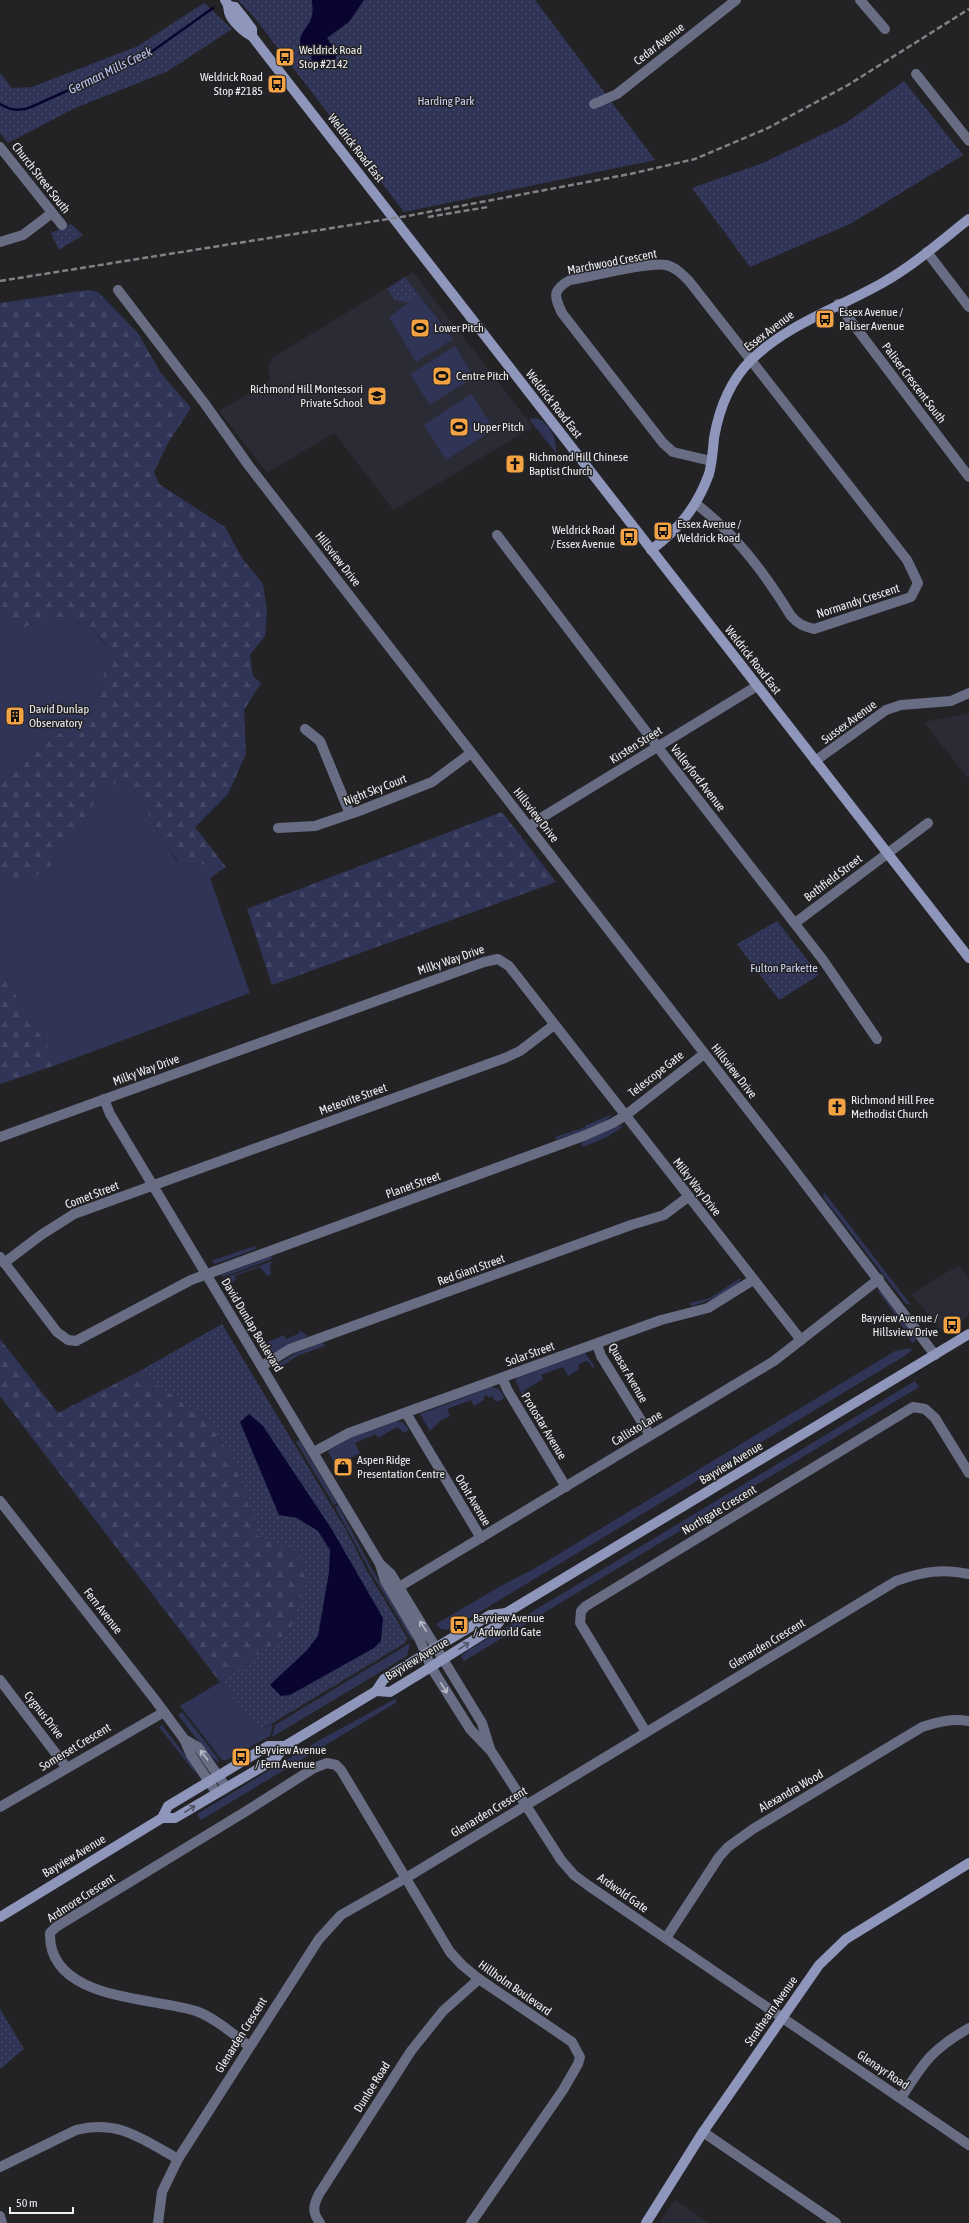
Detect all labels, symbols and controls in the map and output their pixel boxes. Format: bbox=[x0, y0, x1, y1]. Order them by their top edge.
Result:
street label: Cedar Avenue bbox=[631, 20, 687, 68]
place label: Weldrick Road Stop #2142 bbox=[299, 43, 362, 71]
water label: German Mills Creek bbox=[66, 44, 155, 97]
bus stop icon: Weldrick Road Stop #2142 bbox=[274, 46, 296, 68]
place label: Weldrick Road Stop #2185 bbox=[200, 70, 263, 98]
bus stop icon: Weldrick Road Stop #2185 bbox=[266, 73, 288, 95]
park label: Harding Park bbox=[417, 94, 475, 108]
street label: Weldrick Road East bbox=[325, 111, 387, 185]
street label: Church Street South bbox=[9, 140, 73, 216]
street label: Marchwood Crescent bbox=[566, 246, 658, 278]
place label: Essex Avenue / Paliser Avenue bbox=[839, 305, 904, 333]
street label: Essex Avenue bbox=[741, 308, 797, 354]
bus stop icon: Essex Avenue / Paliser Avenue bbox=[814, 308, 836, 330]
sports icon: Lower Pitch bbox=[409, 317, 431, 339]
place label: Lower Pitch bbox=[434, 321, 484, 335]
street label: Paliser Crescent South bbox=[879, 340, 949, 426]
sports icon: Centre Pitch bbox=[431, 365, 453, 387]
street label: Weldrick Road East bbox=[523, 367, 585, 441]
place label: Centre Pitch bbox=[456, 369, 509, 383]
place label: Richmond Hill Montessori Private School bbox=[250, 382, 364, 410]
school or university icon: Richmond Hill Montessori Private School bbox=[366, 385, 388, 407]
sports icon: Upper Pitch bbox=[448, 416, 470, 438]
place label: Upper Pitch bbox=[473, 420, 524, 434]
place label: Richmond Hill Chinese Baptist Church bbox=[529, 450, 628, 478]
church icon: Richmond Hill Chinese Baptist Church bbox=[504, 453, 526, 475]
place label: Essex Avenue / Weldrick Road bbox=[677, 517, 741, 545]
bus stop icon: Essex Avenue / Weldrick Road bbox=[652, 520, 674, 542]
place label: Weldrick Road / Essex Avenue bbox=[551, 523, 615, 551]
bus stop icon: Weldrick Road / Essex Avenue bbox=[618, 526, 640, 548]
street label: Hillsview Drive bbox=[312, 529, 364, 589]
street label: Normandy Crescent bbox=[815, 581, 902, 621]
street label: Weldrick Road East bbox=[722, 623, 784, 697]
street label: Sussex Avenue bbox=[819, 697, 879, 747]
place label: David Dunlap Observatory bbox=[29, 702, 89, 730]
building icon: David Dunlap Observatory bbox=[4, 705, 26, 727]
street label: Kirsten Street bbox=[607, 723, 665, 767]
street label: Valleyford Avenue bbox=[668, 742, 728, 814]
street label: Night Sky Court bbox=[341, 771, 409, 808]
street label: Hillsview Drive bbox=[510, 785, 562, 845]
street label: Bothfield Street bbox=[801, 851, 865, 904]
street label: Milky Way Drive bbox=[416, 942, 486, 978]
park label: Fulton Parkette bbox=[750, 961, 818, 975]
street label: Hillsview Drive bbox=[708, 1041, 760, 1101]
street label: Telescope Gate bbox=[626, 1048, 686, 1100]
street label: Milky Way Drive bbox=[111, 1052, 181, 1088]
street label: Meteorite Street bbox=[317, 1080, 389, 1118]
place label: Richmond Hill Free Methodist Church bbox=[851, 1093, 934, 1121]
church icon: Richmond Hill Free Methodist Church bbox=[826, 1096, 848, 1118]
street label: Milky Way Drive bbox=[670, 1155, 724, 1219]
street label: Planet Street bbox=[384, 1168, 443, 1201]
street label: Comet Street bbox=[63, 1178, 121, 1212]
street label: Red Giant Street bbox=[435, 1251, 507, 1289]
street label: David Dunlap Boulevard bbox=[218, 1276, 286, 1374]
place label: Bayview Avenue / Hillsview Drive bbox=[861, 1311, 938, 1339]
bus stop icon: Bayview Avenue / Hillsview Drive bbox=[941, 1314, 963, 1336]
street label: Solar Street bbox=[504, 1339, 557, 1369]
street label: Quasar Avenue bbox=[605, 1341, 651, 1405]
street label: Protostar Avenue bbox=[519, 1390, 569, 1462]
street label: Callisto Lane bbox=[609, 1407, 665, 1449]
street label: Bayview Avenue bbox=[697, 1439, 765, 1487]
place label: Aspen Ridge Presentation Centre bbox=[357, 1453, 445, 1481]
shop icon: Aspen Ridge Presentation Centre bbox=[332, 1456, 354, 1478]
street label: Orbit Avenue bbox=[452, 1472, 494, 1528]
street label: Northgate Crescent bbox=[679, 1482, 759, 1538]
street label: Fern Avenue bbox=[81, 1585, 125, 1637]
place label: Bayview Avenue / Ardworld Gate bbox=[473, 1611, 544, 1639]
bus stop icon: Bayview Avenue / Ardworld Gate bbox=[448, 1614, 470, 1636]
street label: Glenarden Crescent bbox=[726, 1616, 808, 1672]
one-way arrow bbox=[419, 1620, 427, 1632]
street label: Bayview Avenue bbox=[383, 1635, 451, 1683]
one-way arrow bbox=[458, 1642, 470, 1650]
one-way arrow bbox=[441, 1682, 449, 1694]
street label: Cygnus Drive bbox=[21, 1689, 67, 1741]
street label: Somerset Crescent bbox=[37, 1720, 114, 1774]
place label: Bayview Avenue / Fern Avenue bbox=[255, 1743, 326, 1771]
bus stop icon: Bayview Avenue / Fern Avenue bbox=[230, 1746, 252, 1768]
one-way arrow bbox=[200, 1750, 208, 1761]
street label: Alexandra Wood bbox=[756, 1767, 826, 1815]
street label: Glenarden Crescent bbox=[448, 1784, 530, 1840]
one-way arrow bbox=[184, 1805, 195, 1813]
street label: Bayview Avenue bbox=[40, 1832, 108, 1880]
street label: Ardwold Gate bbox=[595, 1870, 651, 1916]
street label: Ardmore Crescent bbox=[45, 1871, 118, 1925]
street label: Hillholm Boulevard bbox=[476, 1958, 554, 2018]
street label: Strathearn Avenue bbox=[742, 1973, 800, 2049]
street label: Glenarden Crescent bbox=[212, 1994, 270, 2075]
street label: Glenayr Road bbox=[854, 2048, 912, 2092]
street label: Dunloe Road bbox=[351, 2059, 393, 2115]
scale bar bbox=[10, 2189, 73, 2215]
text: 50 m bbox=[16, 2196, 38, 2210]

